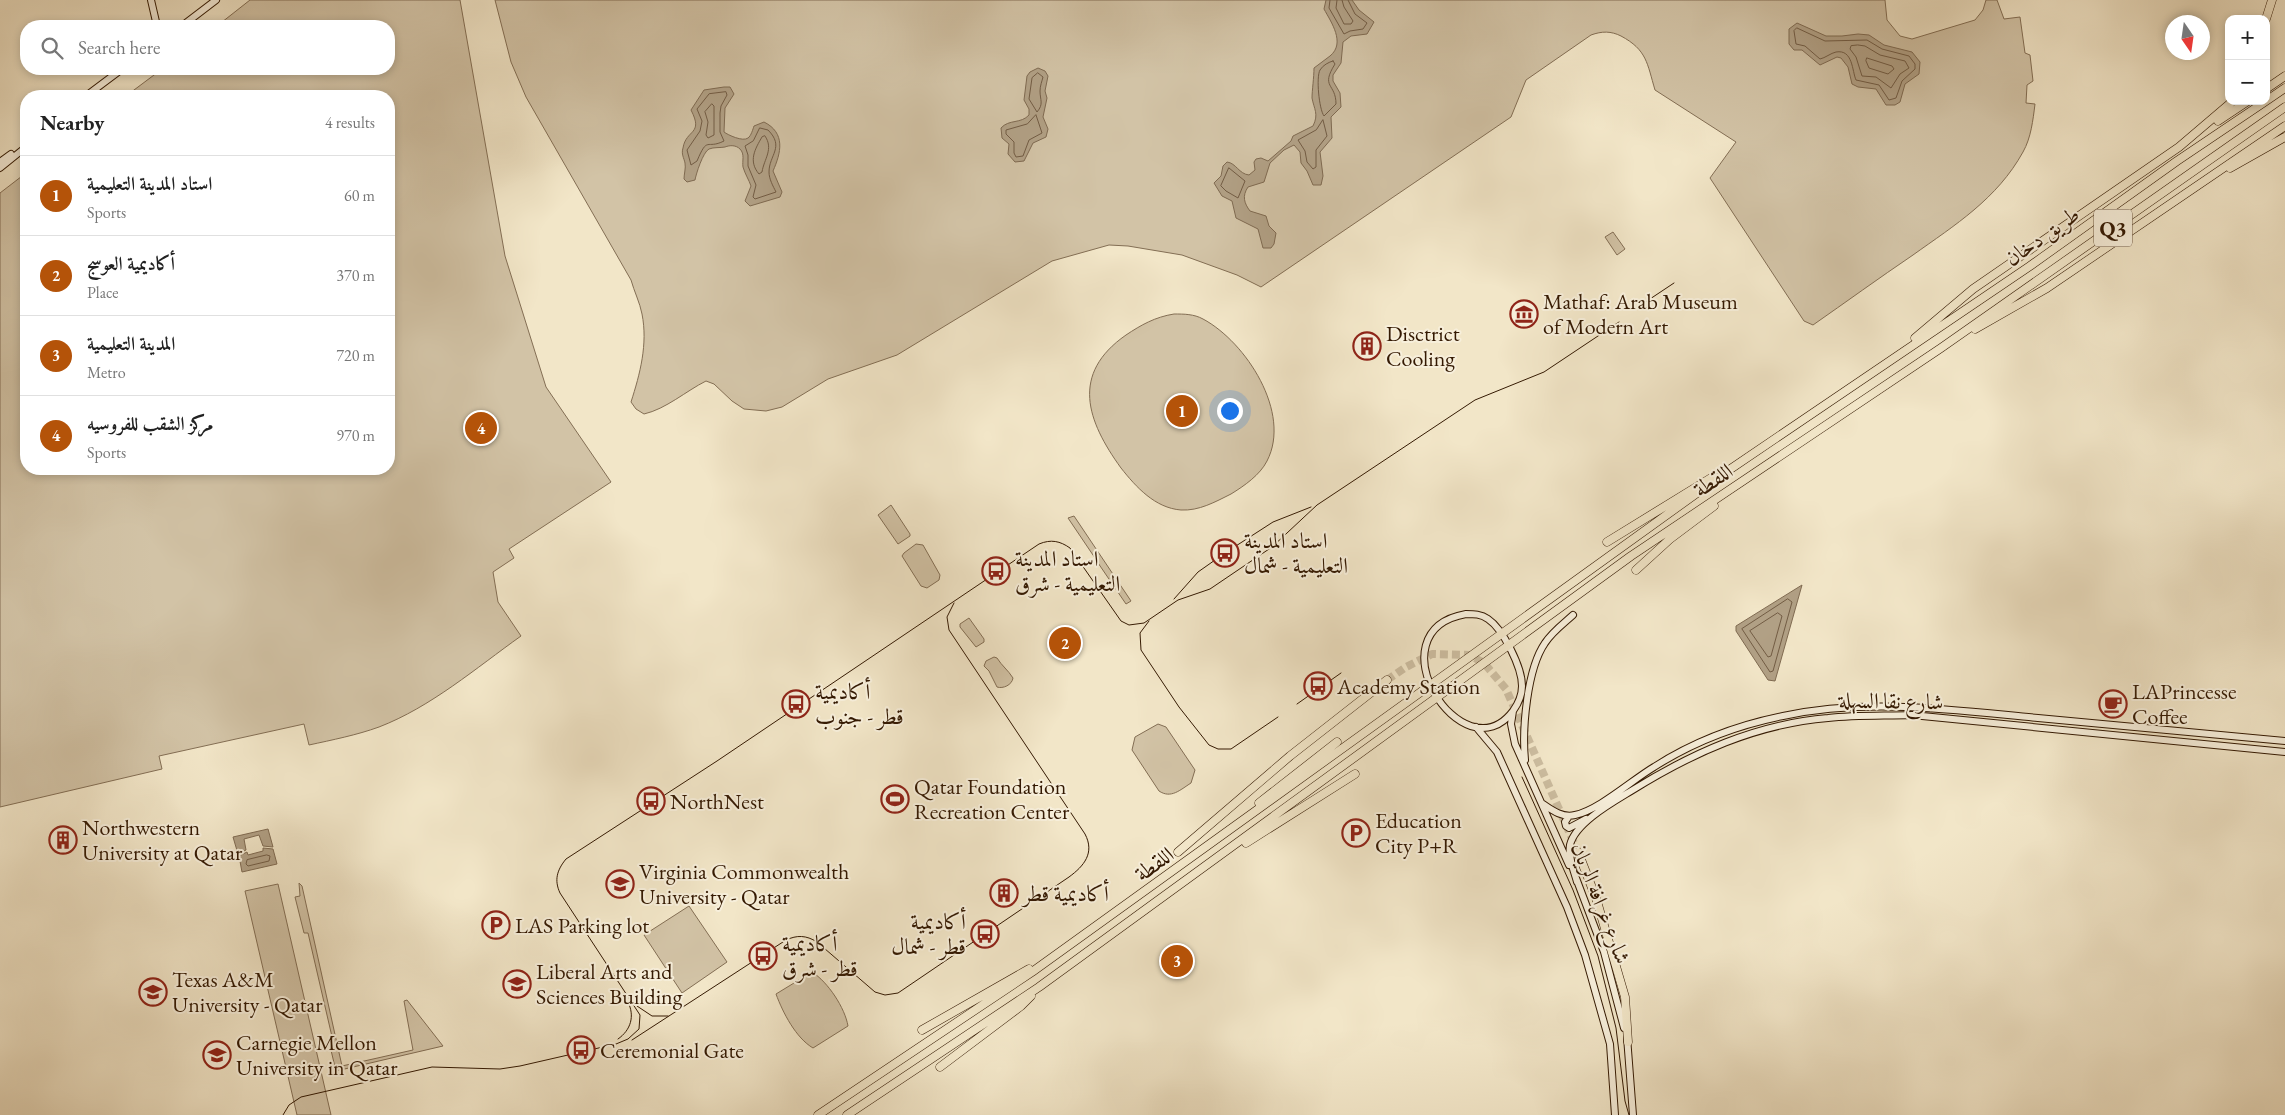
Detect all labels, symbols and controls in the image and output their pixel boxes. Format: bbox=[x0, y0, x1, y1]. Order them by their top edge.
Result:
north arrow bbox=[2165, 15, 2210, 60]
map controls bbox=[2225, 15, 2270, 105]
button: + bbox=[2225, 15, 2270, 60]
search box bbox=[20, 20, 395, 75]
icon: search bbox=[38, 34, 66, 62]
text: Search here bbox=[78, 35, 160, 60]
button: − bbox=[2225, 60, 2270, 105]
text: Nearby bbox=[40, 109, 104, 136]
text: 4 results bbox=[325, 112, 375, 133]
text: استاد المدينة التعليمية bbox=[87, 171, 212, 196]
text: 1 bbox=[52, 185, 60, 206]
text: 60 m bbox=[344, 185, 375, 206]
street label: طريق دخان bbox=[1999, 200, 2085, 272]
text: Sports bbox=[87, 202, 126, 223]
road number: Q3 bbox=[2094, 210, 2132, 247]
text: أكاديمية العوسج bbox=[87, 251, 175, 276]
text: 2 bbox=[52, 265, 60, 286]
text: 370 m bbox=[336, 265, 375, 286]
text: Place bbox=[87, 282, 119, 303]
place label: Mathaf: Arab Museum of Modern Art bbox=[1543, 287, 1738, 341]
museum icon: Mathaf: Arab Museum of Modern Art bbox=[1509, 299, 1539, 329]
place label: Disctrict Cooling bbox=[1386, 319, 1460, 373]
text: المدينة التعليمية bbox=[87, 331, 175, 356]
building icon: Disctrict Cooling bbox=[1352, 331, 1382, 361]
text: 3 bbox=[52, 345, 60, 366]
text: 720 m bbox=[336, 345, 375, 366]
text: Metro bbox=[87, 362, 126, 383]
pin: 1 bbox=[1166, 392, 1198, 430]
your location bbox=[1217, 398, 1243, 424]
pin: 4 bbox=[465, 409, 497, 447]
text: مركز الشقب للفروسيه bbox=[87, 411, 213, 436]
text: 4 bbox=[52, 425, 60, 446]
text: 970 m bbox=[336, 425, 375, 446]
text: Sports bbox=[87, 442, 126, 463]
street label: اللقطة bbox=[1688, 456, 1738, 504]
place label: استاد المدينة التعليمية - شمال bbox=[1244, 526, 1348, 580]
bus stop icon: استاد المدينة التعليمية - شمال bbox=[1210, 538, 1240, 568]
place label: استاد المدينة التعليمية - شرق bbox=[1015, 544, 1120, 598]
bus stop icon: استاد المدينة التعليمية - شرق bbox=[981, 556, 1011, 586]
pin: 2 bbox=[1049, 624, 1081, 662]
bus stop icon: Academy Station bbox=[1303, 671, 1333, 701]
place label: Academy Station bbox=[1336, 672, 1481, 701]
place label: أكاديمية قطر - جنوب bbox=[815, 676, 904, 731]
place label: LAPrincesse Coffee bbox=[2132, 677, 2237, 731]
street label: شارع نقا السهلة bbox=[1837, 686, 1944, 720]
bus stop icon: أكاديمية قطر - جنوب bbox=[781, 689, 811, 719]
cafe icon: LAPrincesse Coffee bbox=[2098, 689, 2128, 719]
place label: Qatar Foundation Recreation Center bbox=[914, 772, 1070, 826]
sports icon: Qatar Foundation Recreation Center bbox=[880, 784, 910, 814]
bus stop icon: NorthNest bbox=[636, 786, 666, 816]
place label: NorthNest bbox=[670, 787, 764, 816]
place label: Education City P+R bbox=[1375, 806, 1462, 860]
place label: Northwestern University at Qatar bbox=[82, 813, 243, 867]
parking icon: Education City P+R bbox=[1341, 818, 1371, 848]
building icon: Northwestern University at Qatar bbox=[48, 825, 78, 855]
street label: شارع غرافة الريان bbox=[1561, 838, 1637, 969]
street label: اللقطة bbox=[1129, 840, 1179, 888]
place label: Virginia Commonwealth University - Qatar bbox=[639, 857, 849, 911]
school or university icon: Virginia Commonwealth University - Qatar bbox=[605, 869, 635, 899]
building icon: أكاديمية قطر bbox=[989, 878, 1019, 908]
place label: أكاديمية قطر bbox=[1021, 878, 1110, 908]
place label: أكاديمية قطر - شمال bbox=[891, 906, 967, 961]
parking icon: LAS Parking lot bbox=[481, 910, 511, 940]
place label: LAS Parking lot bbox=[515, 911, 649, 940]
bus stop icon: أكاديمية قطر - شمال bbox=[970, 919, 1000, 949]
place label: أكاديمية قطر - شرق bbox=[782, 928, 858, 983]
bus stop icon: أكاديمية قطر - شرق bbox=[748, 941, 778, 971]
pin: 3 bbox=[1161, 942, 1193, 980]
place label: Liberal Arts and Sciences Building bbox=[536, 957, 683, 1011]
place label: Texas A&M University - Qatar bbox=[172, 965, 323, 1019]
school or university icon: Liberal Arts and Sciences Building bbox=[502, 969, 532, 999]
school or university icon: Texas A&M University - Qatar bbox=[138, 977, 168, 1007]
place label: Carnegie Mellon University in Qatar bbox=[236, 1028, 398, 1082]
bus stop icon: Ceremonial Gate bbox=[566, 1035, 596, 1065]
place label: Ceremonial Gate bbox=[600, 1036, 744, 1065]
school or university icon: Carnegie Mellon University in Qatar bbox=[202, 1040, 232, 1070]

